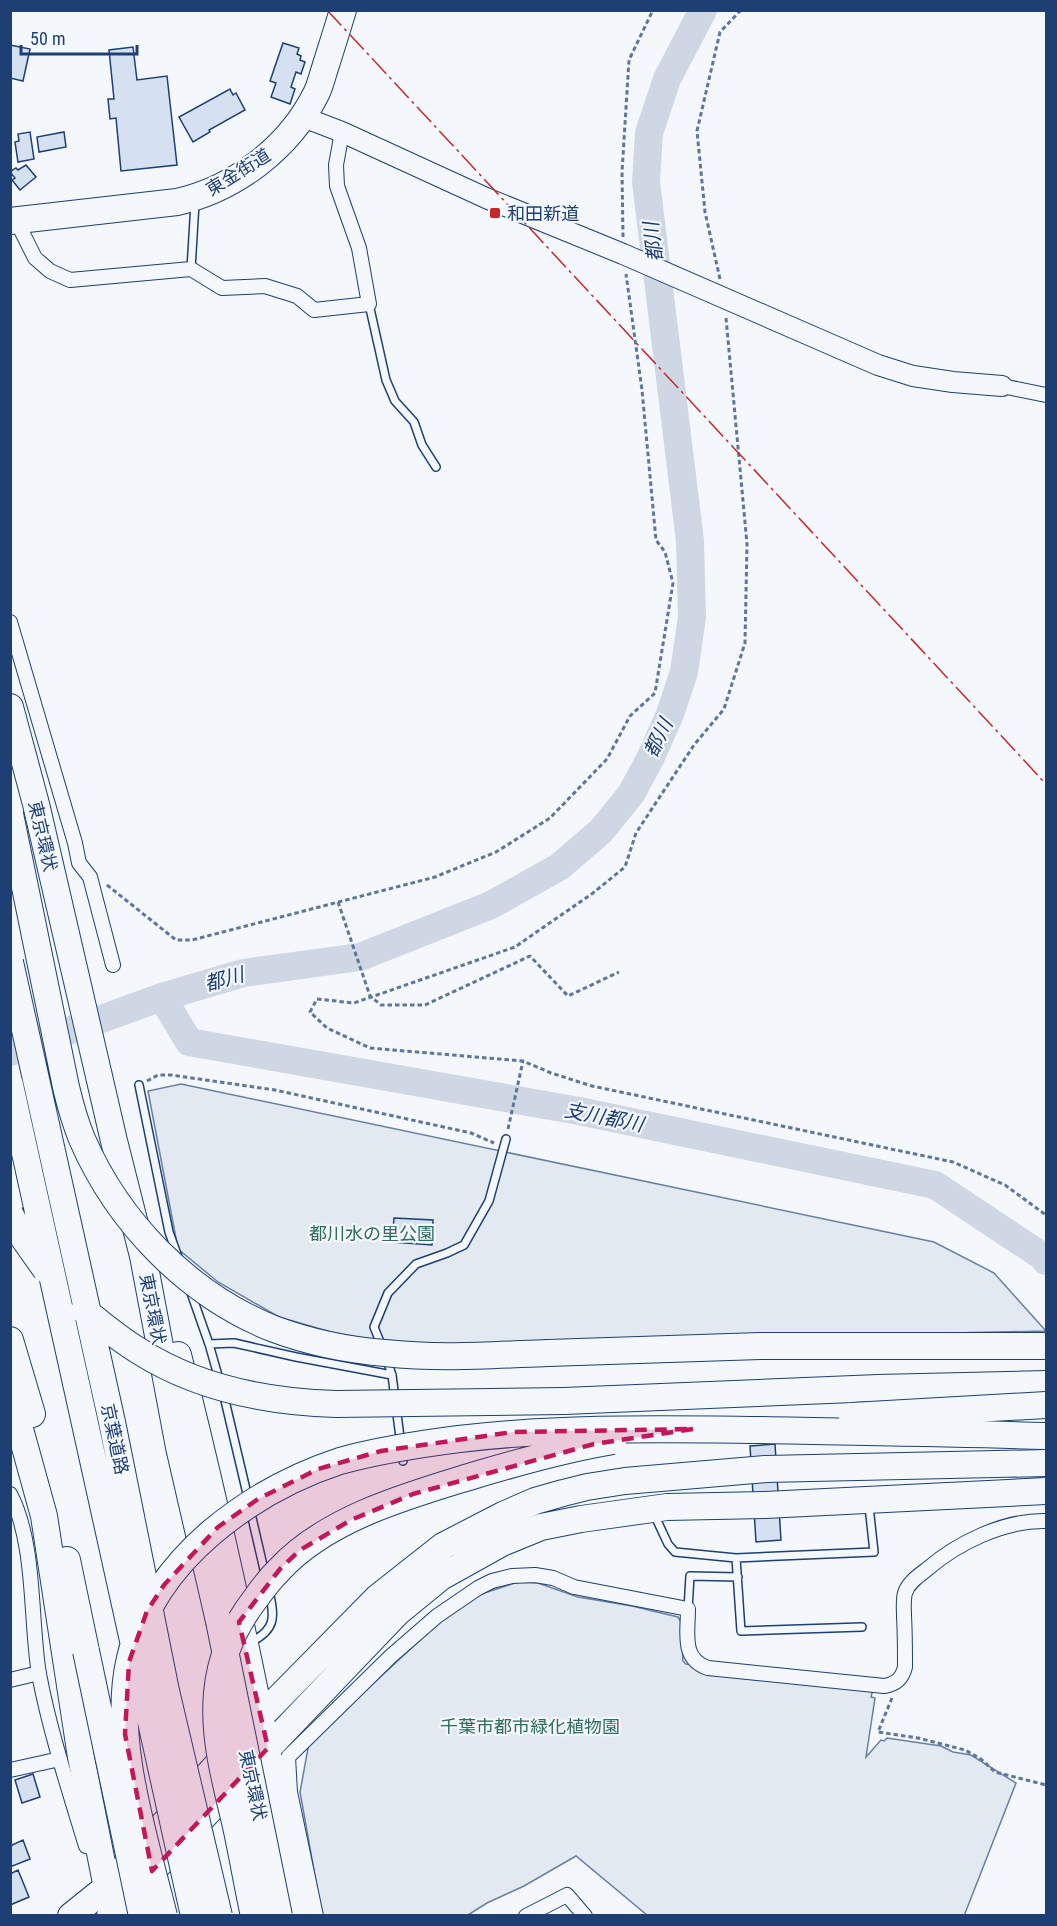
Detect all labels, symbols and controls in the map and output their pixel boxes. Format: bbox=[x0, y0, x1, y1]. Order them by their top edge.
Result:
scale bar bbox=[21, 18, 136, 56]
text: 50 m bbox=[30, 28, 65, 49]
street label: 東金街道 bbox=[202, 144, 274, 200]
place label: 和田新道 bbox=[507, 203, 579, 224]
marker: 和田新道 bbox=[488, 206, 502, 220]
water label: 都川 bbox=[638, 219, 667, 263]
water label: 都川 bbox=[638, 713, 678, 761]
street label: 東京環状 bbox=[25, 799, 61, 873]
water label: 都川 bbox=[202, 962, 248, 996]
water label: 支川都川 bbox=[562, 1098, 648, 1137]
park label: 都川水の里公園 bbox=[309, 1223, 435, 1244]
street label: 東京環状 bbox=[136, 1272, 170, 1346]
street label: 京葉道路 bbox=[97, 1402, 133, 1476]
park label: 千葉市都市緑化植物園 bbox=[440, 1716, 620, 1737]
street label: 東京環状 bbox=[235, 1748, 271, 1822]

